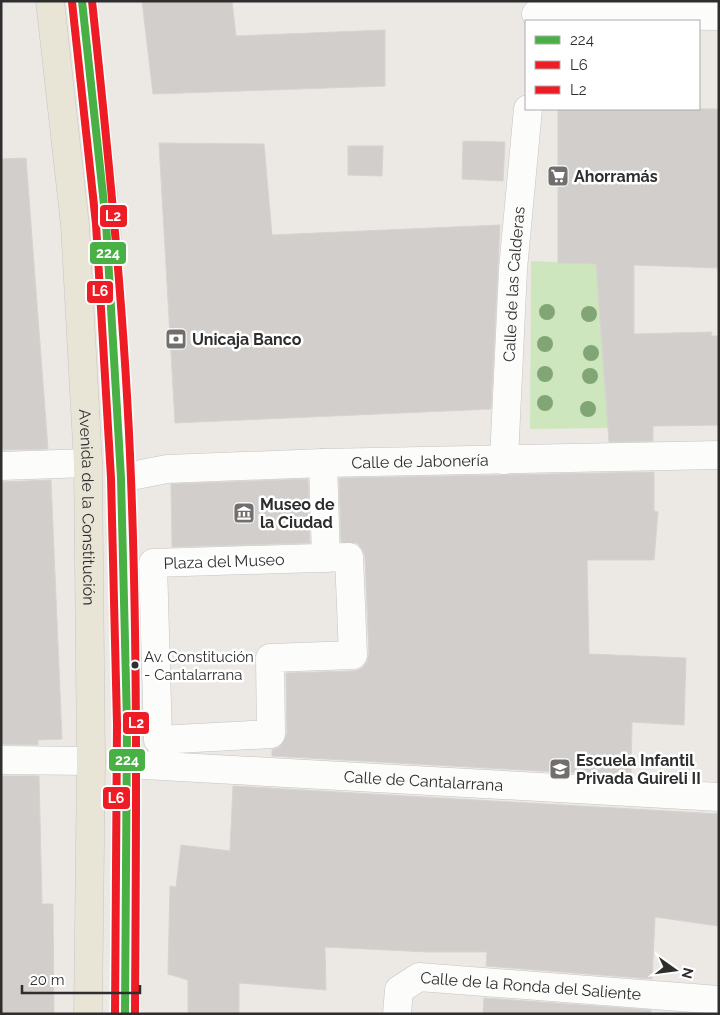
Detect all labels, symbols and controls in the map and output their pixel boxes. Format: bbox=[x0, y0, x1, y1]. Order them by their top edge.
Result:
legend bbox=[525, 20, 700, 110]
text: 224 bbox=[570, 31, 594, 49]
text: L6 bbox=[570, 56, 588, 74]
text: L2 bbox=[570, 81, 587, 99]
supermarket icon: Ahorramás bbox=[546, 164, 570, 188]
place label: Ahorramás bbox=[574, 167, 658, 186]
line badge: L2 bbox=[99, 204, 128, 228]
street label: Calle de las Calderas bbox=[500, 205, 529, 362]
text: L2 bbox=[105, 208, 121, 224]
line badge: 224 bbox=[89, 241, 127, 265]
text: 224 bbox=[96, 245, 120, 261]
line badge: L6 bbox=[86, 280, 114, 304]
text: L6 bbox=[92, 283, 108, 299]
bank icon: Unicaja Banco bbox=[164, 327, 188, 351]
place label: Unicaja Banco bbox=[192, 330, 302, 349]
street label: Avenida de la Constitución bbox=[75, 408, 98, 606]
street label: Calle de Jabonería bbox=[351, 451, 489, 472]
place label: Museo de la Ciudad bbox=[260, 495, 335, 532]
museum icon: Museo de la Ciudad bbox=[232, 501, 256, 525]
street label: Plaza del Museo bbox=[163, 550, 285, 573]
place label: Av. Constitución - Cantalarrana bbox=[144, 648, 254, 684]
marker: Av. Constitución - Cantalarrana bbox=[130, 660, 140, 670]
line badge: L2 bbox=[122, 711, 150, 735]
text: L2 bbox=[128, 715, 144, 731]
line badge: 224 bbox=[108, 748, 146, 772]
place label: Escuela Infantil Privada Guireli II bbox=[576, 751, 701, 788]
text: 224 bbox=[115, 752, 139, 768]
school or university icon: Escuela Infantil Privada Guireli II bbox=[548, 757, 572, 781]
street label: Calle de Cantalarrana bbox=[343, 767, 504, 795]
line badge: L6 bbox=[102, 786, 131, 810]
text: L6 bbox=[108, 790, 124, 806]
north arrow bbox=[650, 945, 700, 995]
scale bar bbox=[22, 962, 140, 994]
text: N bbox=[679, 966, 697, 980]
street label: Calle de la Ronda del Saliente bbox=[420, 968, 642, 1004]
text: 20 m bbox=[30, 971, 65, 989]

